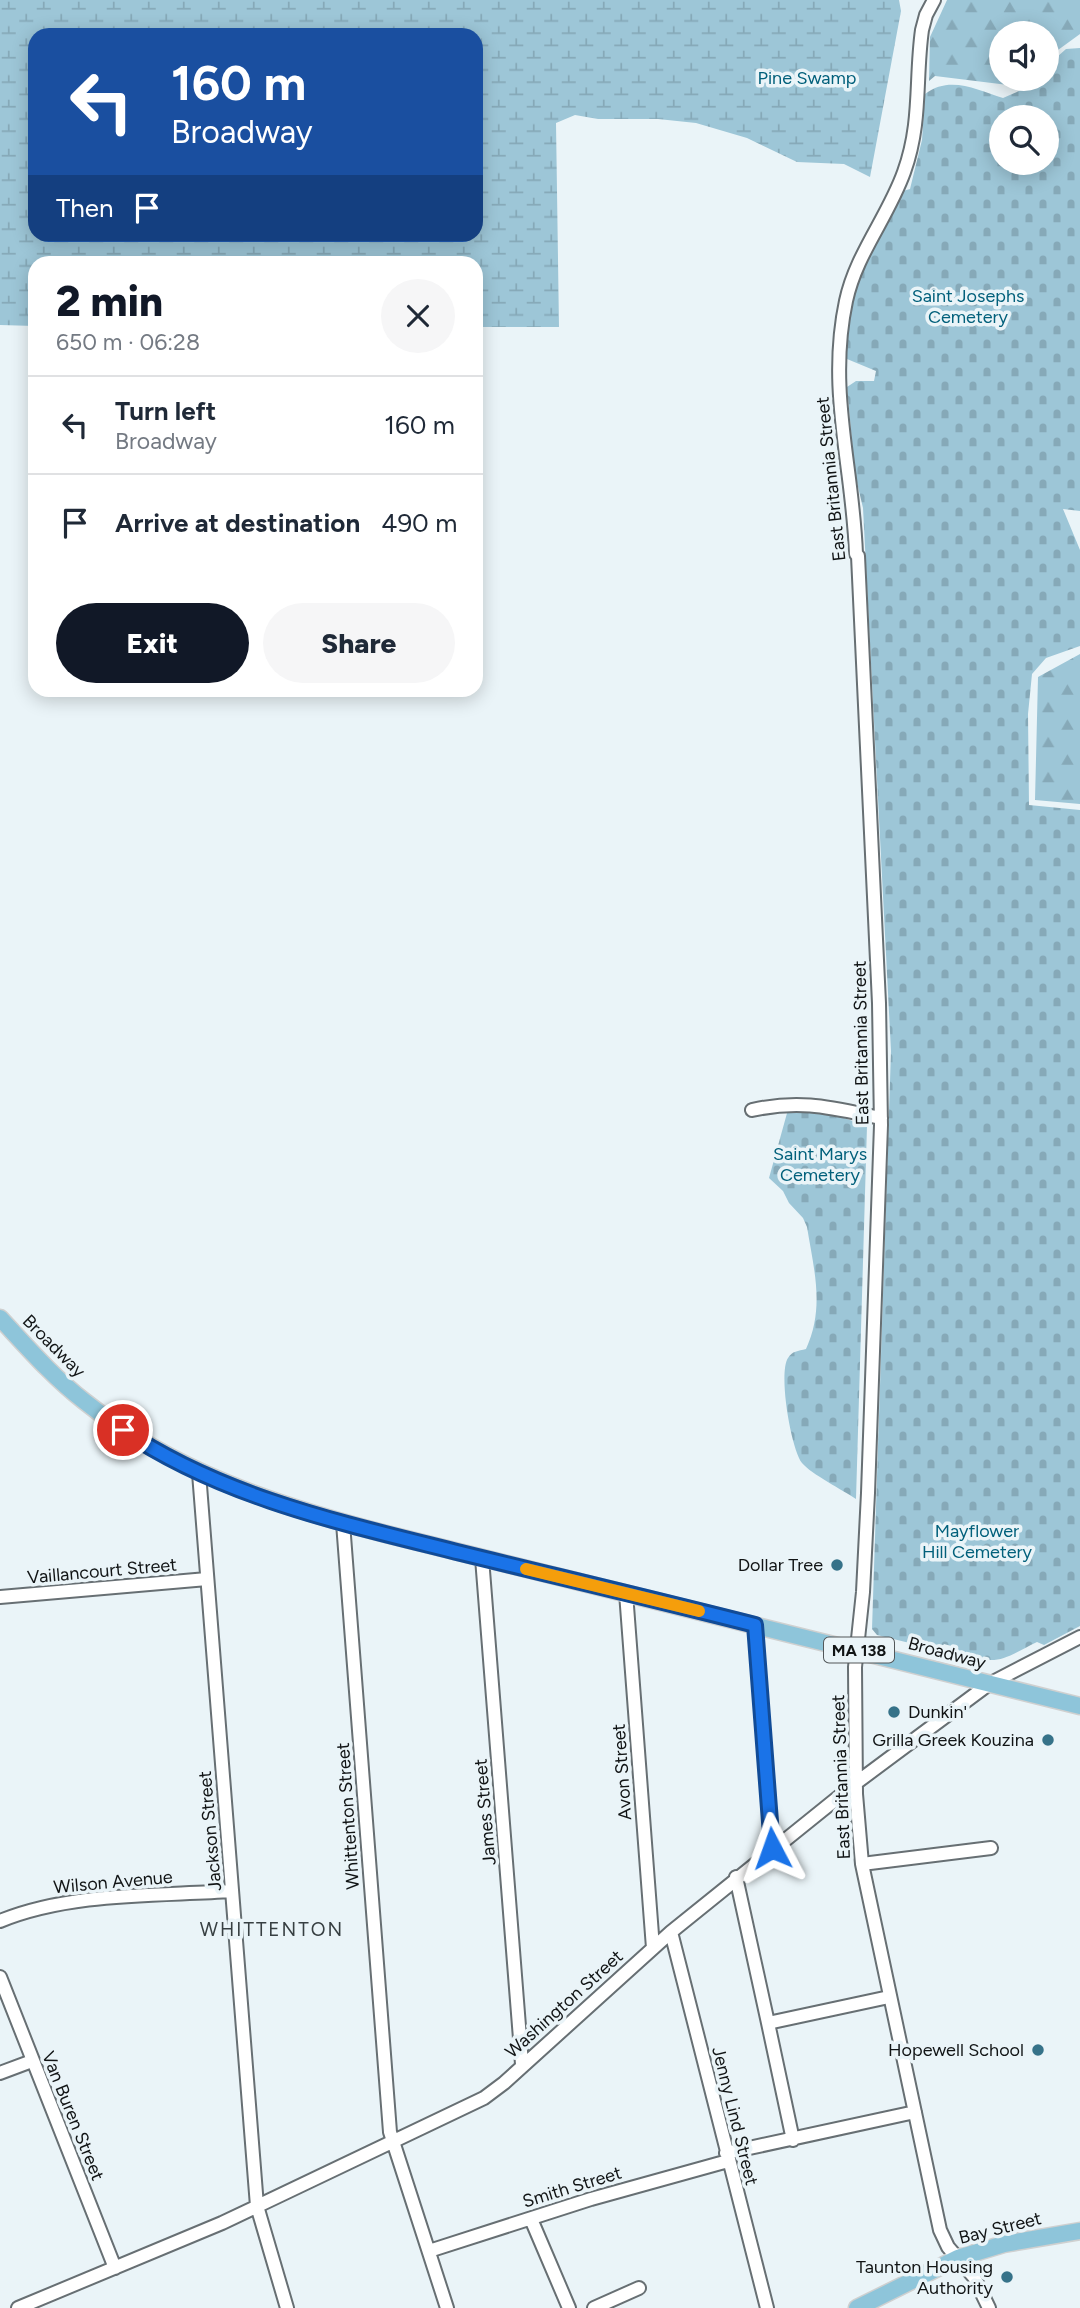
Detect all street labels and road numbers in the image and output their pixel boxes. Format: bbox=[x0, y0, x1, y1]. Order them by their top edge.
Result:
street label: East Britannia Street bbox=[811, 396, 851, 562]
street label: East Britannia Street bbox=[849, 960, 873, 1126]
street label: Broadway bbox=[18, 1310, 90, 1382]
street label: Vaillancourt Street bbox=[26, 1553, 178, 1589]
street label: Broadway bbox=[906, 1632, 989, 1674]
road number: MA 138 bbox=[824, 1638, 894, 1662]
street label: East Britannia Street bbox=[827, 1694, 855, 1860]
street label: Avon Street bbox=[608, 1723, 636, 1821]
street label: Whittenton Street bbox=[332, 1742, 364, 1890]
street label: James Street bbox=[469, 1758, 501, 1866]
street label: Jackson Street bbox=[194, 1770, 226, 1892]
street label: Wilson Avenue bbox=[52, 1866, 174, 1898]
street label: Washington Street bbox=[501, 1945, 628, 2063]
street label: Jenny Lind Street bbox=[707, 2044, 763, 2188]
street label: Van Buren Street bbox=[37, 2048, 109, 2184]
street label: Smith Street bbox=[520, 2161, 624, 2212]
street label: Bay Street bbox=[956, 2207, 1044, 2249]

